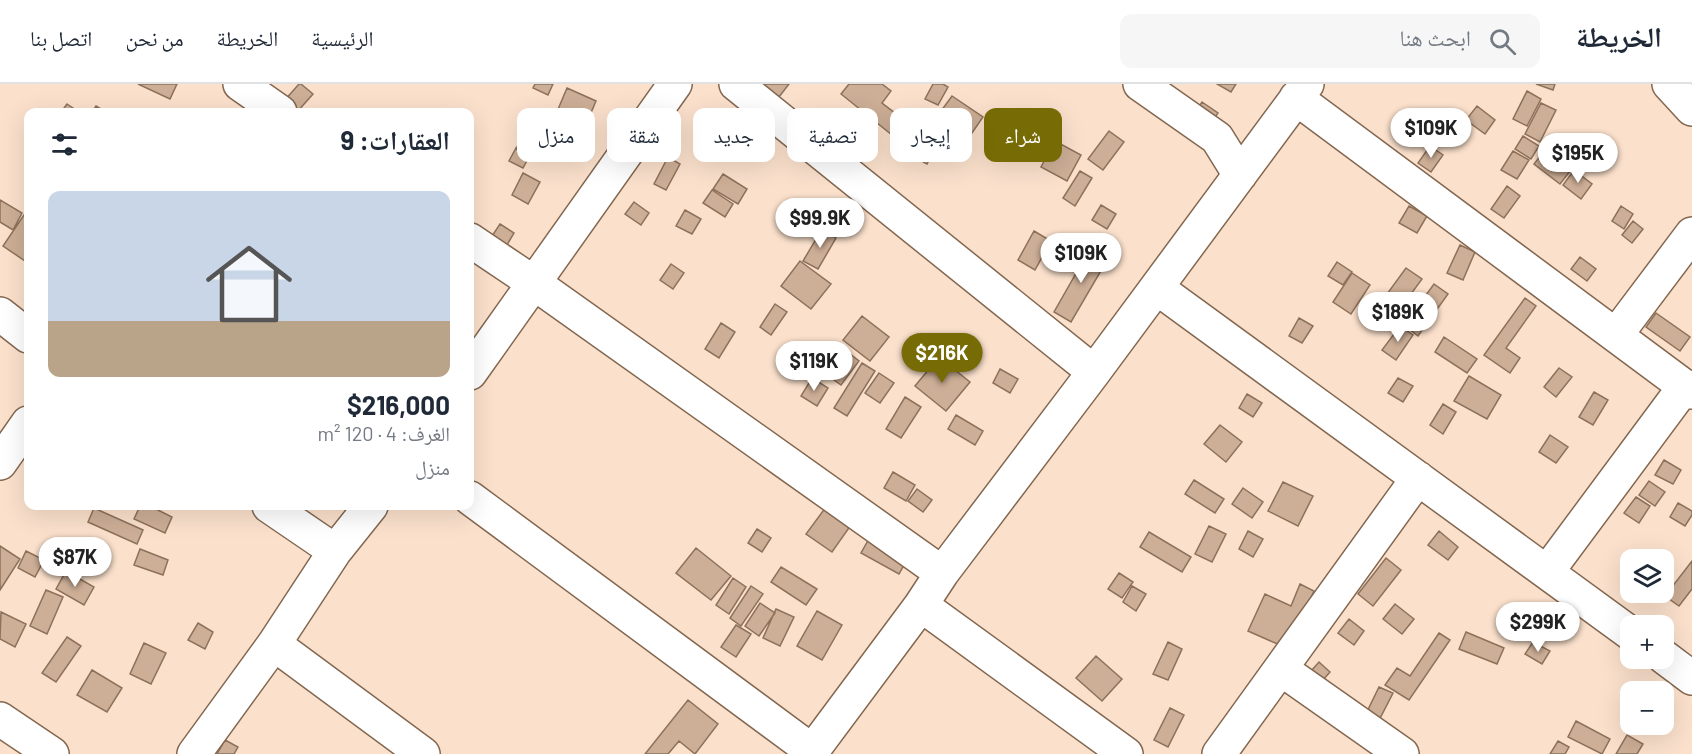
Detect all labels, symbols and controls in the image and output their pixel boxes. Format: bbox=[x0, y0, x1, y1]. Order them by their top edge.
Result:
search box bbox=[1120, 14, 1540, 68]
text: الخريطة bbox=[1576, 19, 1662, 53]
text: ابحث هنا bbox=[1400, 24, 1471, 50]
text: اتصل بنا bbox=[30, 25, 92, 50]
text: من نحن bbox=[125, 25, 183, 50]
text: الخريطة bbox=[216, 25, 278, 50]
text: الرئيسية bbox=[311, 25, 374, 50]
icon: search bbox=[1486, 25, 1519, 58]
chip: منزل bbox=[517, 108, 595, 162]
chip: شقة bbox=[607, 108, 681, 162]
chip: جديد bbox=[693, 108, 775, 162]
chip: تصفية bbox=[787, 108, 878, 162]
chip: إيجار bbox=[890, 108, 972, 162]
chip: شراء bbox=[984, 108, 1062, 162]
pin: $109K bbox=[1389, 108, 1473, 159]
text: $109K bbox=[1404, 115, 1458, 139]
text: العقارات: 9 bbox=[341, 124, 450, 155]
icon: filters bbox=[48, 128, 81, 161]
pin: $195K bbox=[1536, 133, 1620, 184]
text: $195K bbox=[1552, 140, 1604, 164]
pin: $99.9K bbox=[771, 198, 869, 249]
text: $99.9K bbox=[789, 205, 851, 229]
icon: home bbox=[195, 230, 303, 338]
pin: $109K bbox=[1039, 233, 1123, 284]
text: $109K bbox=[1054, 240, 1108, 264]
pin: $189K bbox=[1356, 292, 1440, 343]
text: $189K bbox=[1372, 299, 1424, 323]
pin: $216K bbox=[900, 333, 984, 384]
text: $216K bbox=[916, 340, 968, 364]
pin: $119K bbox=[772, 341, 856, 392]
text: $119K bbox=[790, 348, 838, 372]
text: $216,000 bbox=[347, 389, 450, 420]
text: الغرف: 4 · 120 m² bbox=[318, 421, 450, 445]
text: منزل bbox=[415, 455, 450, 479]
pin: $87K bbox=[39, 537, 111, 588]
text: $87K bbox=[53, 544, 97, 568]
map controls bbox=[1620, 549, 1674, 735]
button: layers bbox=[1620, 549, 1674, 603]
pin: $299K bbox=[1496, 602, 1580, 653]
text: $299K bbox=[1510, 609, 1566, 633]
button: + bbox=[1620, 615, 1674, 669]
button: − bbox=[1620, 681, 1674, 735]

